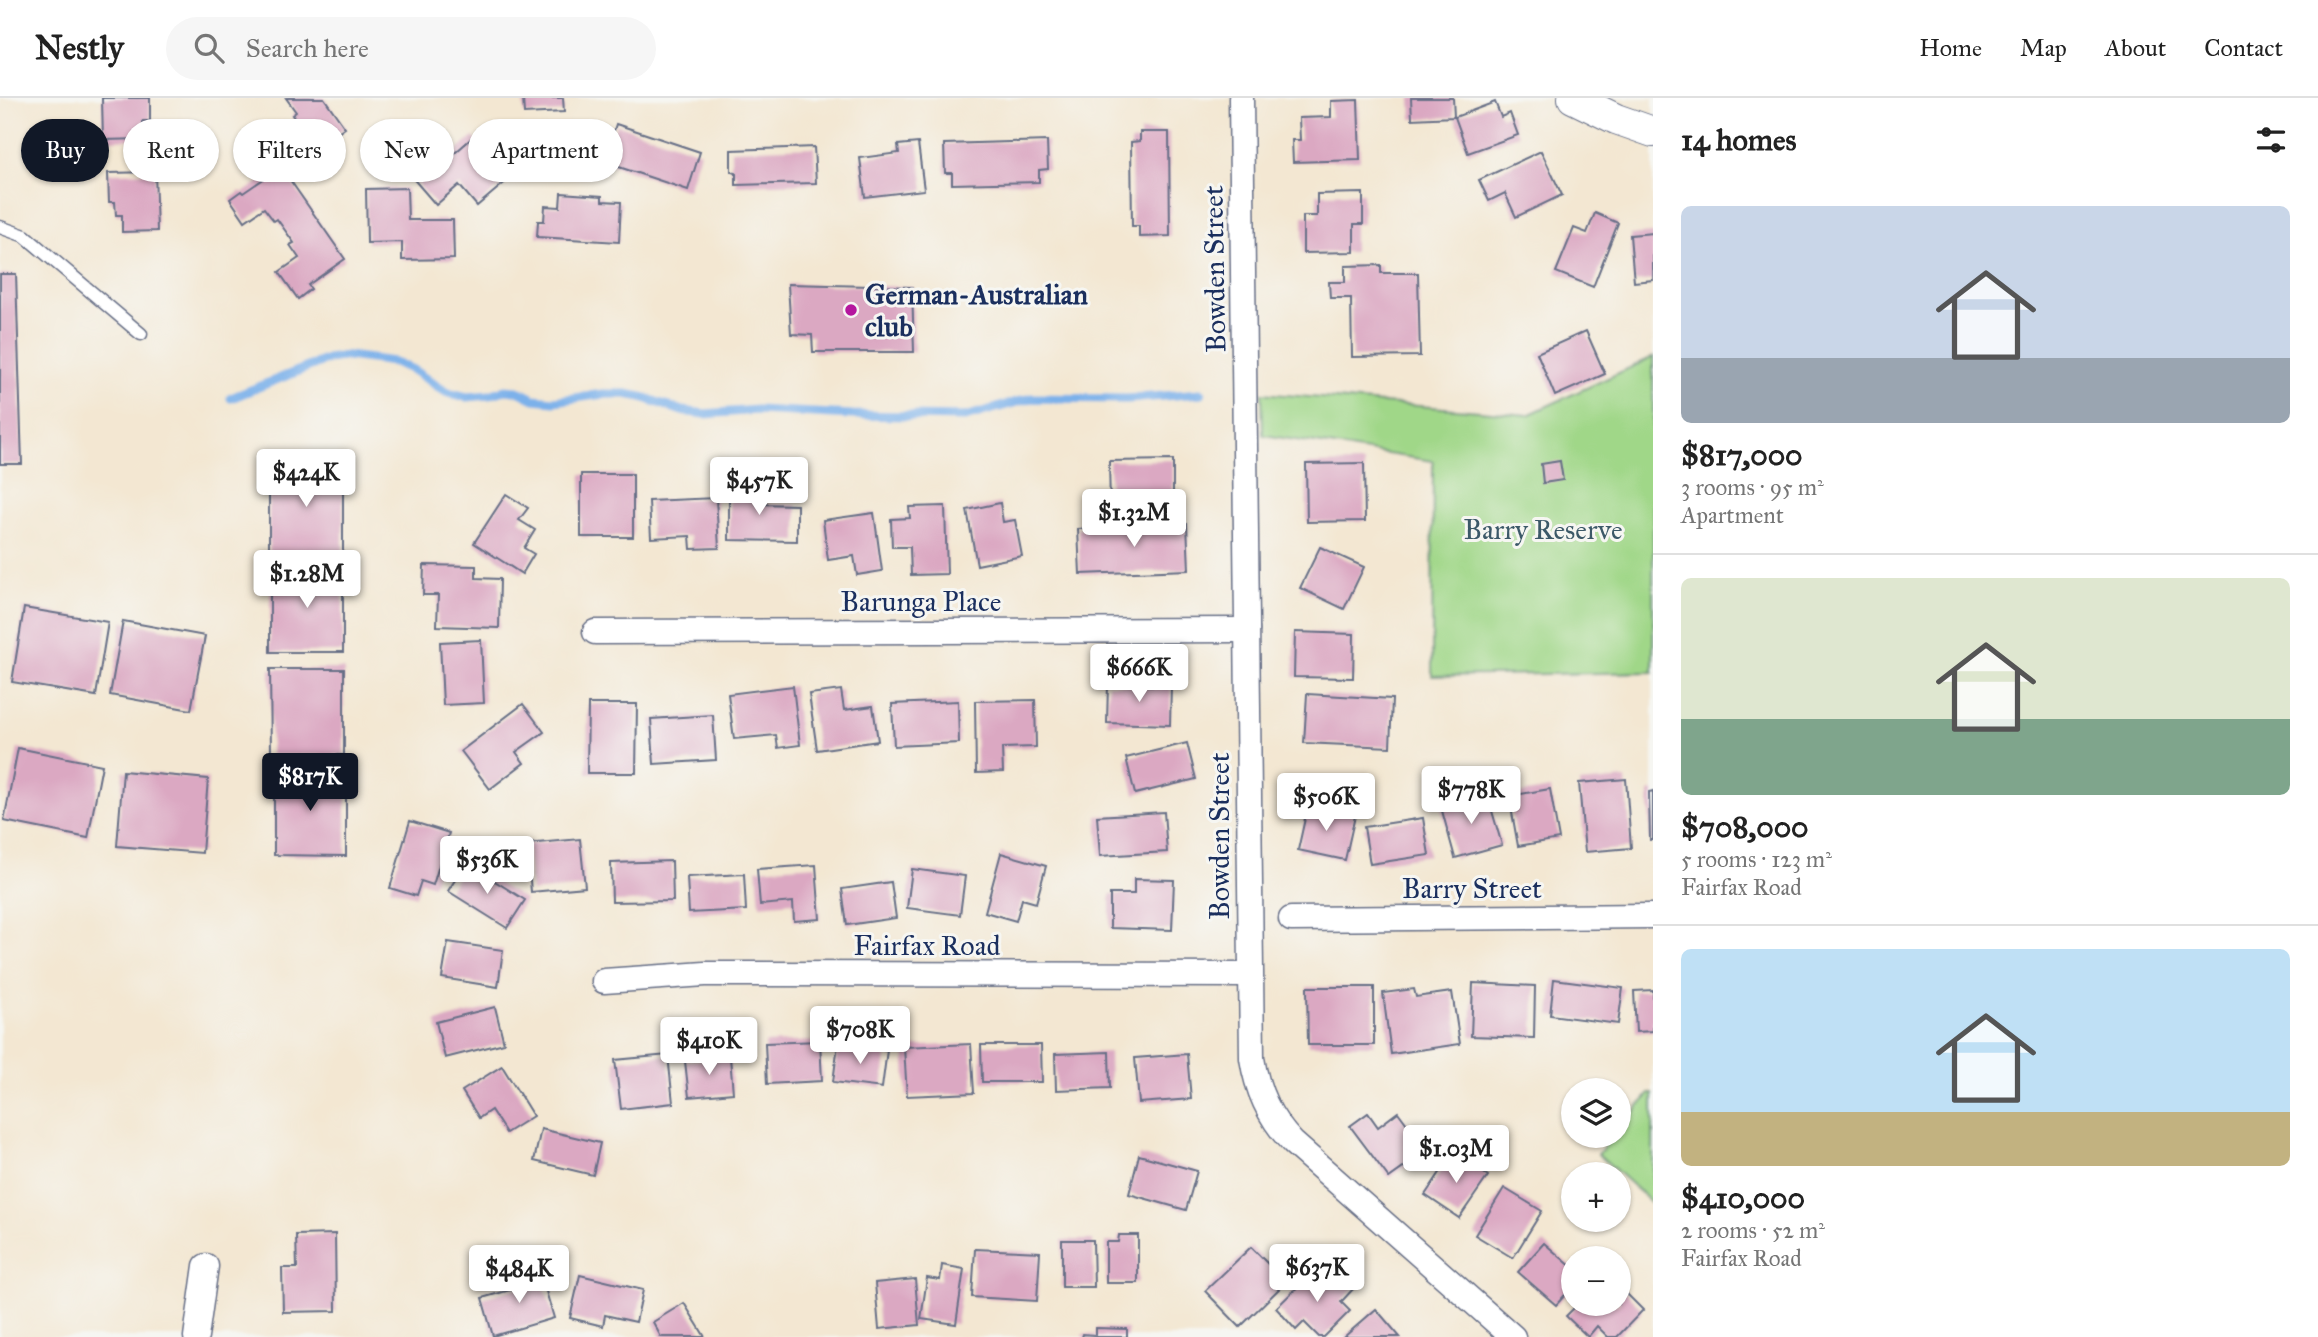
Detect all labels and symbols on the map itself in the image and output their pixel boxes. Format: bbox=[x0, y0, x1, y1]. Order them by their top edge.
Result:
street label: Bowden Street bbox=[1196, 185, 1233, 353]
place label: German-Australian club bbox=[865, 277, 1088, 344]
marker: German-Australian club bbox=[843, 302, 859, 318]
pin: $424K bbox=[257, 450, 355, 509]
pin: $457K bbox=[710, 458, 808, 517]
pin: $1.32M bbox=[1077, 490, 1191, 549]
park label: Barry Reserve bbox=[1463, 512, 1623, 547]
pin: $1.28M bbox=[250, 550, 364, 610]
street label: Barunga Place bbox=[841, 584, 1001, 619]
pin: $666K bbox=[1090, 644, 1188, 704]
street label: Bowden Street bbox=[1202, 752, 1237, 920]
pin: $817K bbox=[261, 754, 359, 813]
pin: $778K bbox=[1422, 766, 1520, 826]
pin: $506K bbox=[1277, 774, 1375, 833]
pin: $536K bbox=[438, 836, 536, 896]
street label: Barry Street bbox=[1402, 871, 1542, 906]
street label: Fairfax Road bbox=[853, 928, 1001, 963]
pin: $708K bbox=[811, 1006, 909, 1066]
pin: $410K bbox=[660, 1018, 758, 1077]
pin: $1.03M bbox=[1399, 1126, 1513, 1185]
pin: $637K bbox=[1268, 1244, 1366, 1304]
pin: $484K bbox=[470, 1246, 568, 1305]

